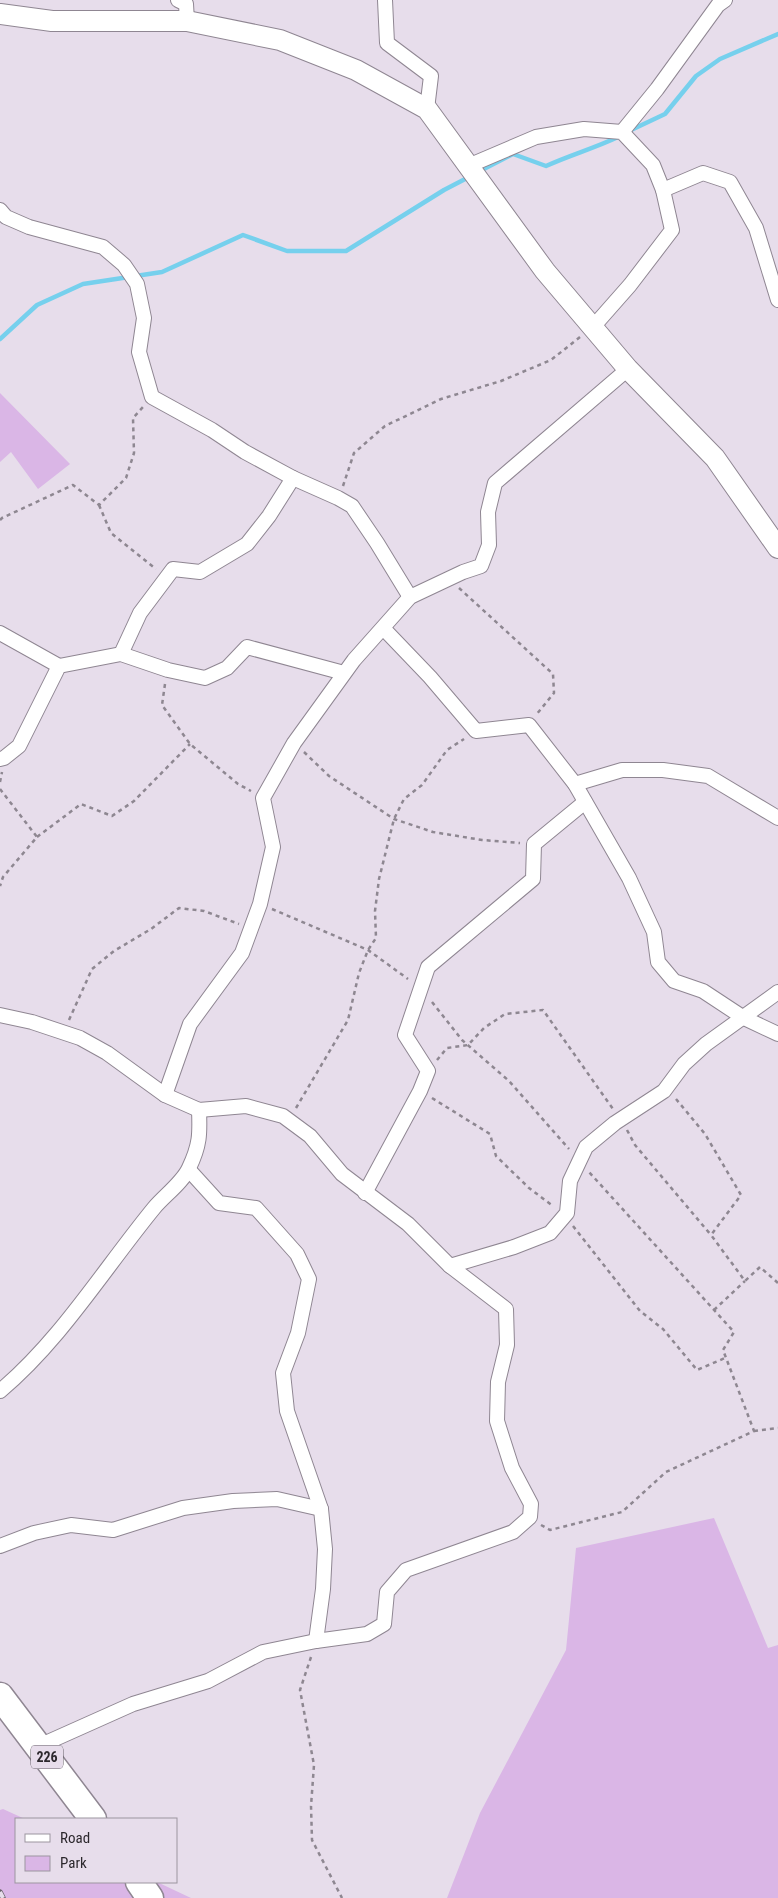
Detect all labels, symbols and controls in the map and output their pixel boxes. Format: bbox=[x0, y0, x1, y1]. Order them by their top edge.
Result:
road number: 226 bbox=[31, 1745, 63, 1768]
legend bbox=[15, 1818, 178, 1883]
text: Road bbox=[60, 1829, 90, 1847]
text: Park bbox=[60, 1854, 87, 1872]

